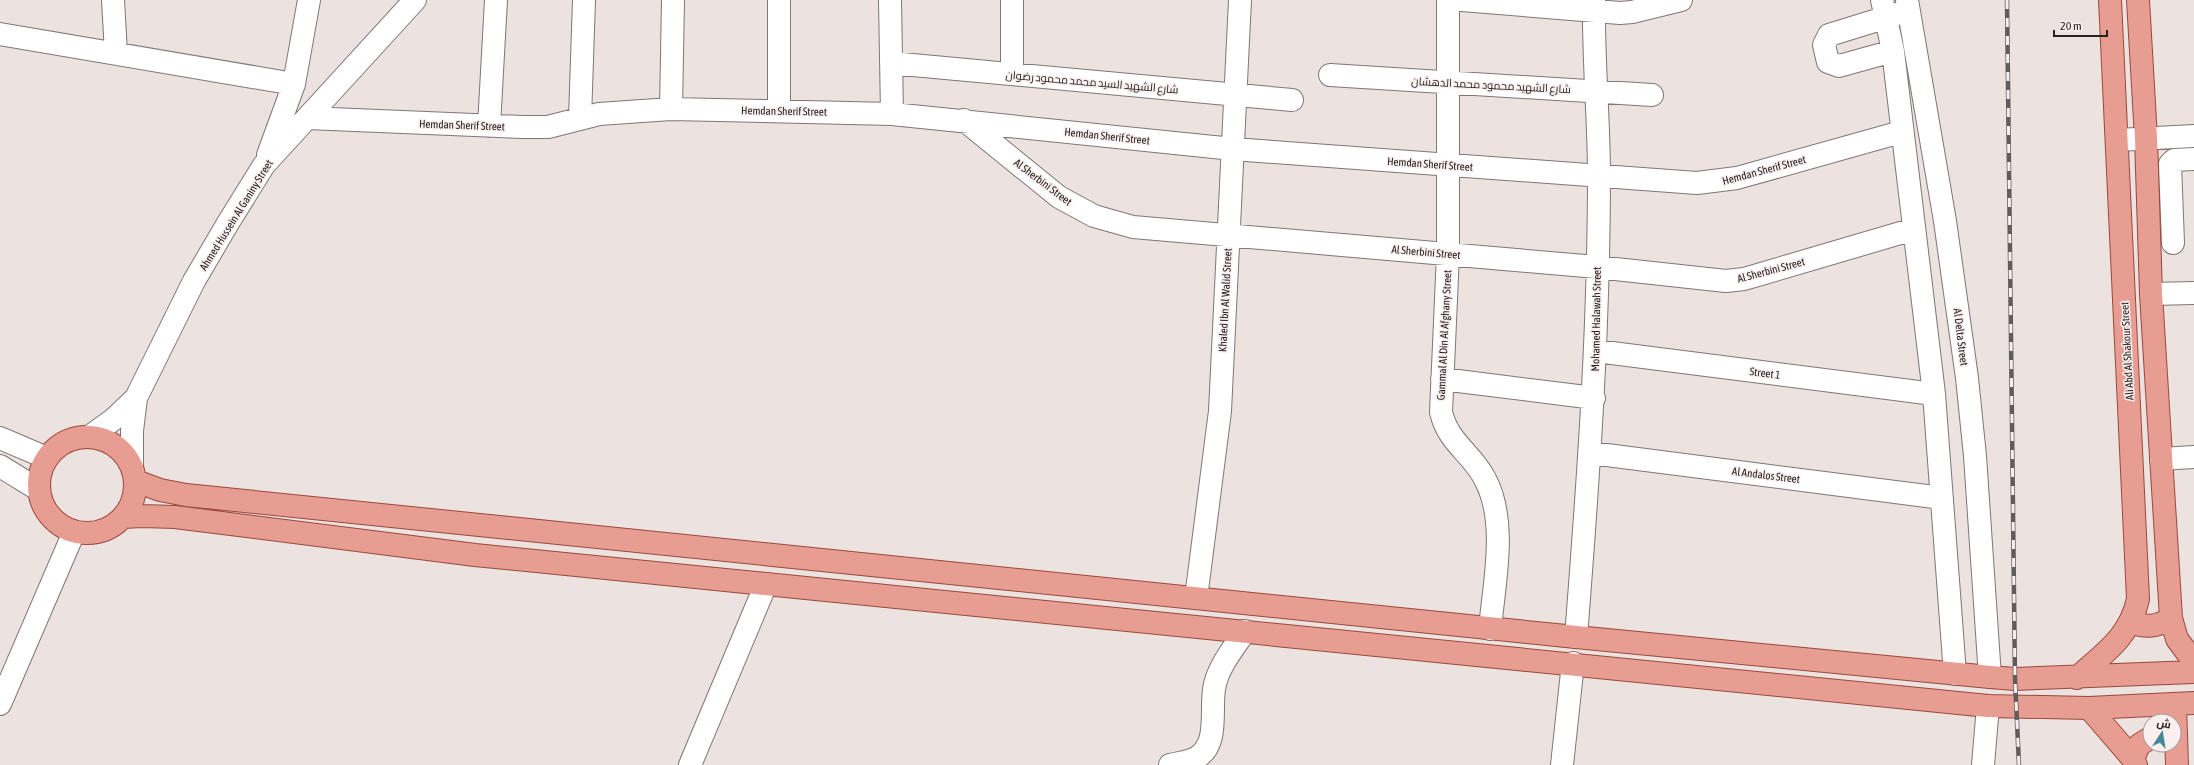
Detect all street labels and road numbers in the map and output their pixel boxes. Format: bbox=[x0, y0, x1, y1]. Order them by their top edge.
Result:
street label: شارع الشهيد السيد محمد محمود رضوان bbox=[1005, 68, 1179, 98]
street label: شارع الشهيد محمود محمد الدهشان bbox=[1411, 75, 1571, 97]
street label: Hemdan Sherif Street bbox=[741, 104, 827, 118]
street label: Hemdan Sherif Street bbox=[419, 118, 505, 132]
street label: Hemdan Sherif Street bbox=[1064, 126, 1150, 146]
street label: Hemdan Sherif Street bbox=[1721, 153, 1807, 187]
street label: Hemdan Sherif Street bbox=[1387, 155, 1473, 173]
street label: Al Sherbini Street bbox=[1012, 156, 1074, 208]
street label: Ahmed Hussein Al Ganiny Street bbox=[197, 157, 275, 273]
street label: Al Sherbini Street bbox=[1391, 243, 1461, 261]
street label: Khaled Ibn Al Walid Street bbox=[1216, 248, 1234, 352]
street label: Al Sherbini Street bbox=[1736, 255, 1806, 285]
street label: Mohamed Halawah Street bbox=[1589, 267, 1603, 371]
street label: Gammal Al Din Al Afghany Street bbox=[1435, 269, 1453, 401]
street label: Ali Abd Al Shakour Street bbox=[2118, 301, 2136, 401]
street label: Al Delta Street bbox=[1952, 308, 1970, 366]
street label: Street 1 bbox=[1749, 365, 1781, 381]
street label: Al Andalos Street bbox=[1731, 465, 1801, 485]

